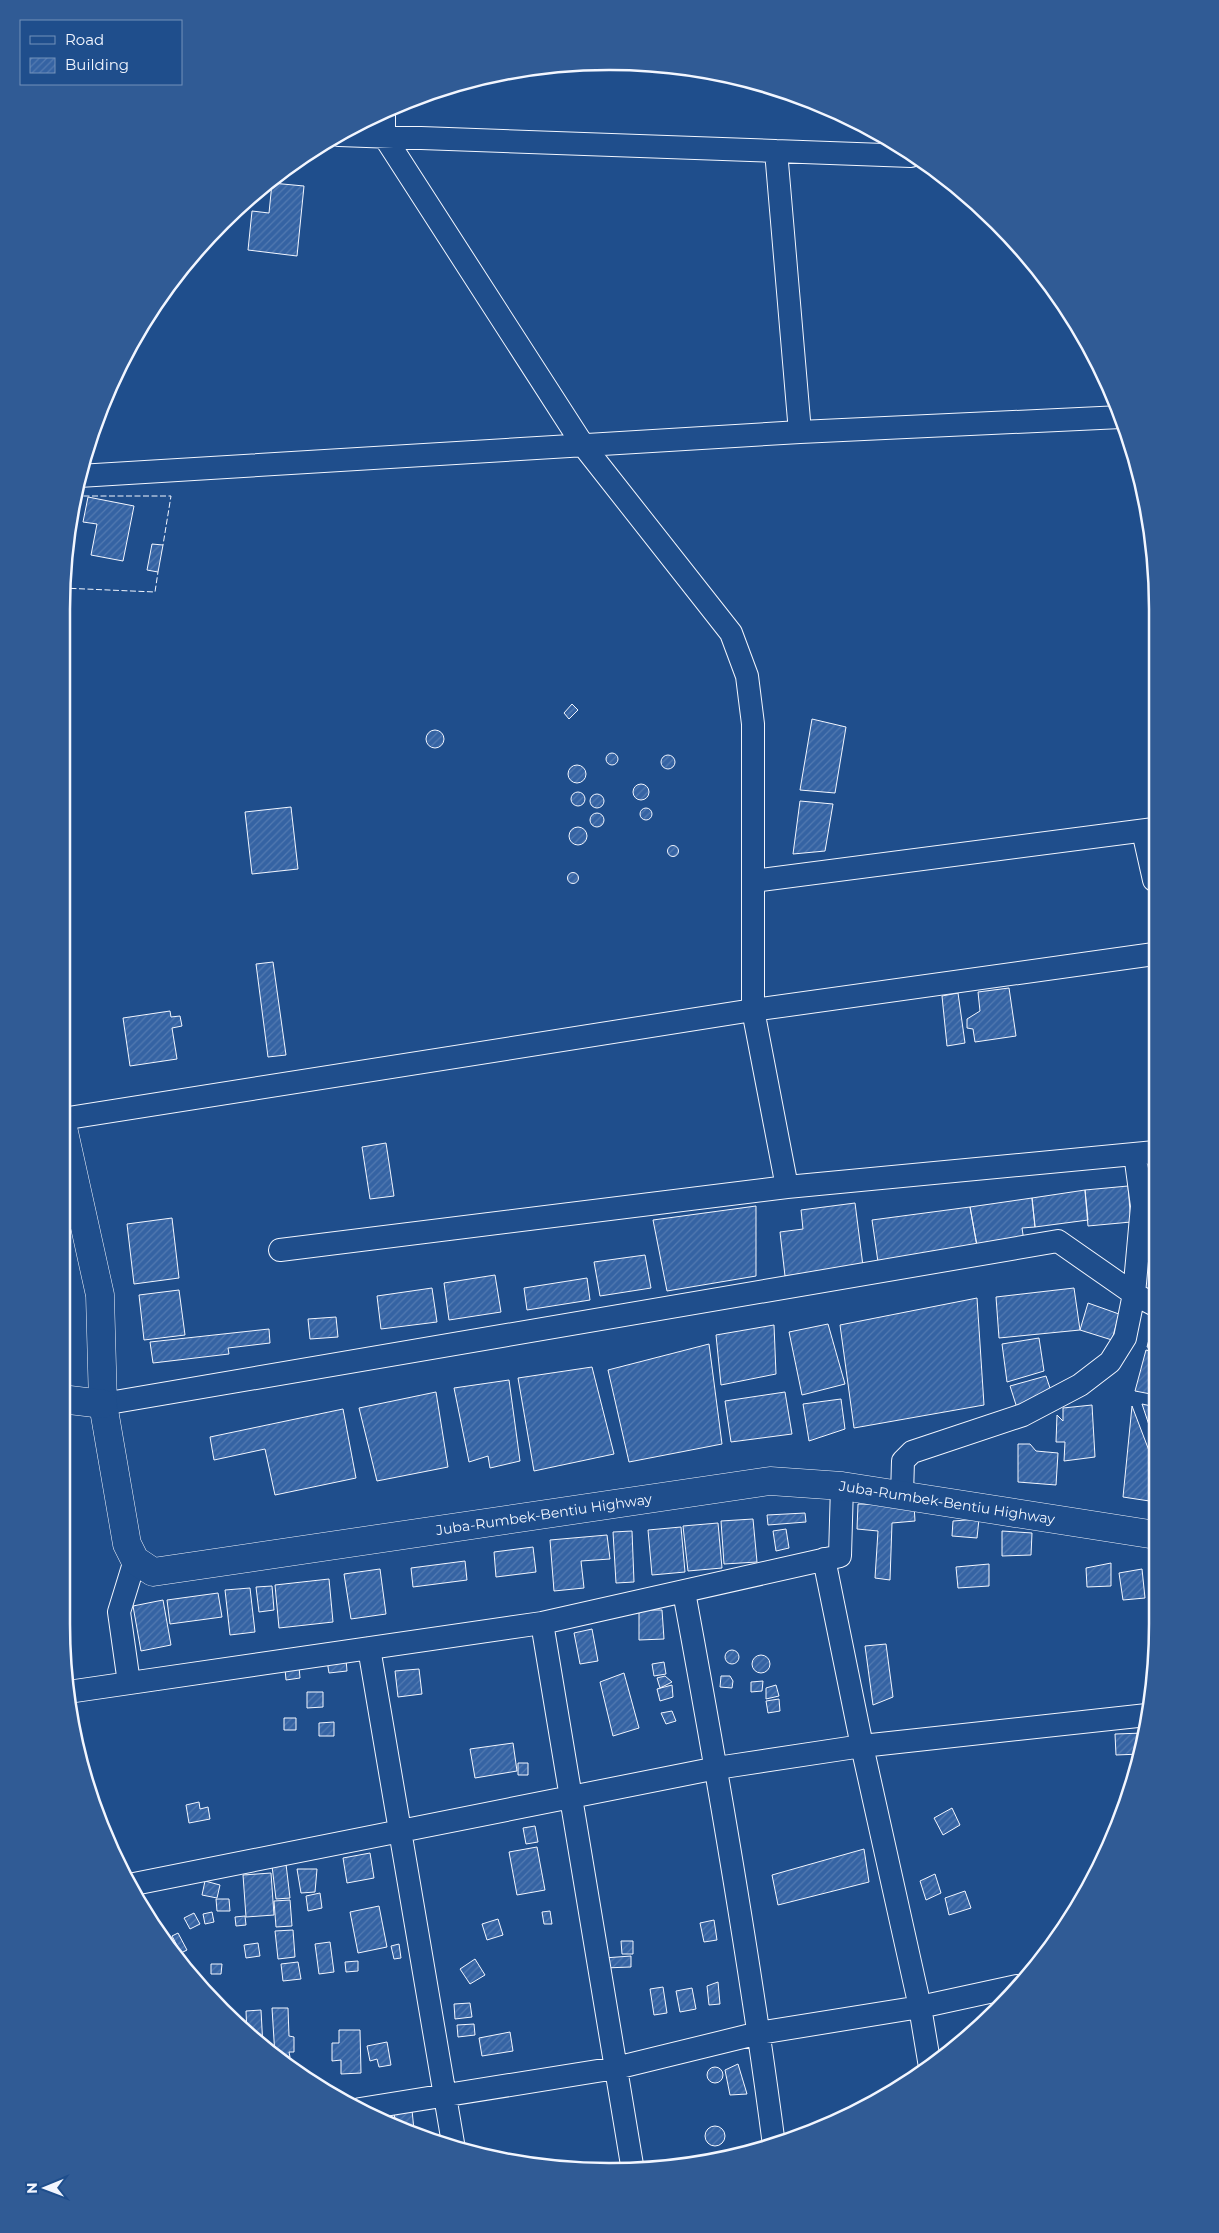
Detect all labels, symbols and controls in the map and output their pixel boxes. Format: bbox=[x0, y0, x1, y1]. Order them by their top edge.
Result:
legend bbox=[20, 20, 182, 85]
text: Road bbox=[65, 30, 104, 49]
text: Building bbox=[65, 55, 129, 74]
street label: Juba-Rumbek-Bentiu Highway bbox=[837, 1477, 1057, 1528]
street label: Juba-Rumbek-Bentiu Highway bbox=[434, 1489, 654, 1539]
north arrow bbox=[20, 2163, 70, 2213]
text: N bbox=[23, 2182, 41, 2194]

